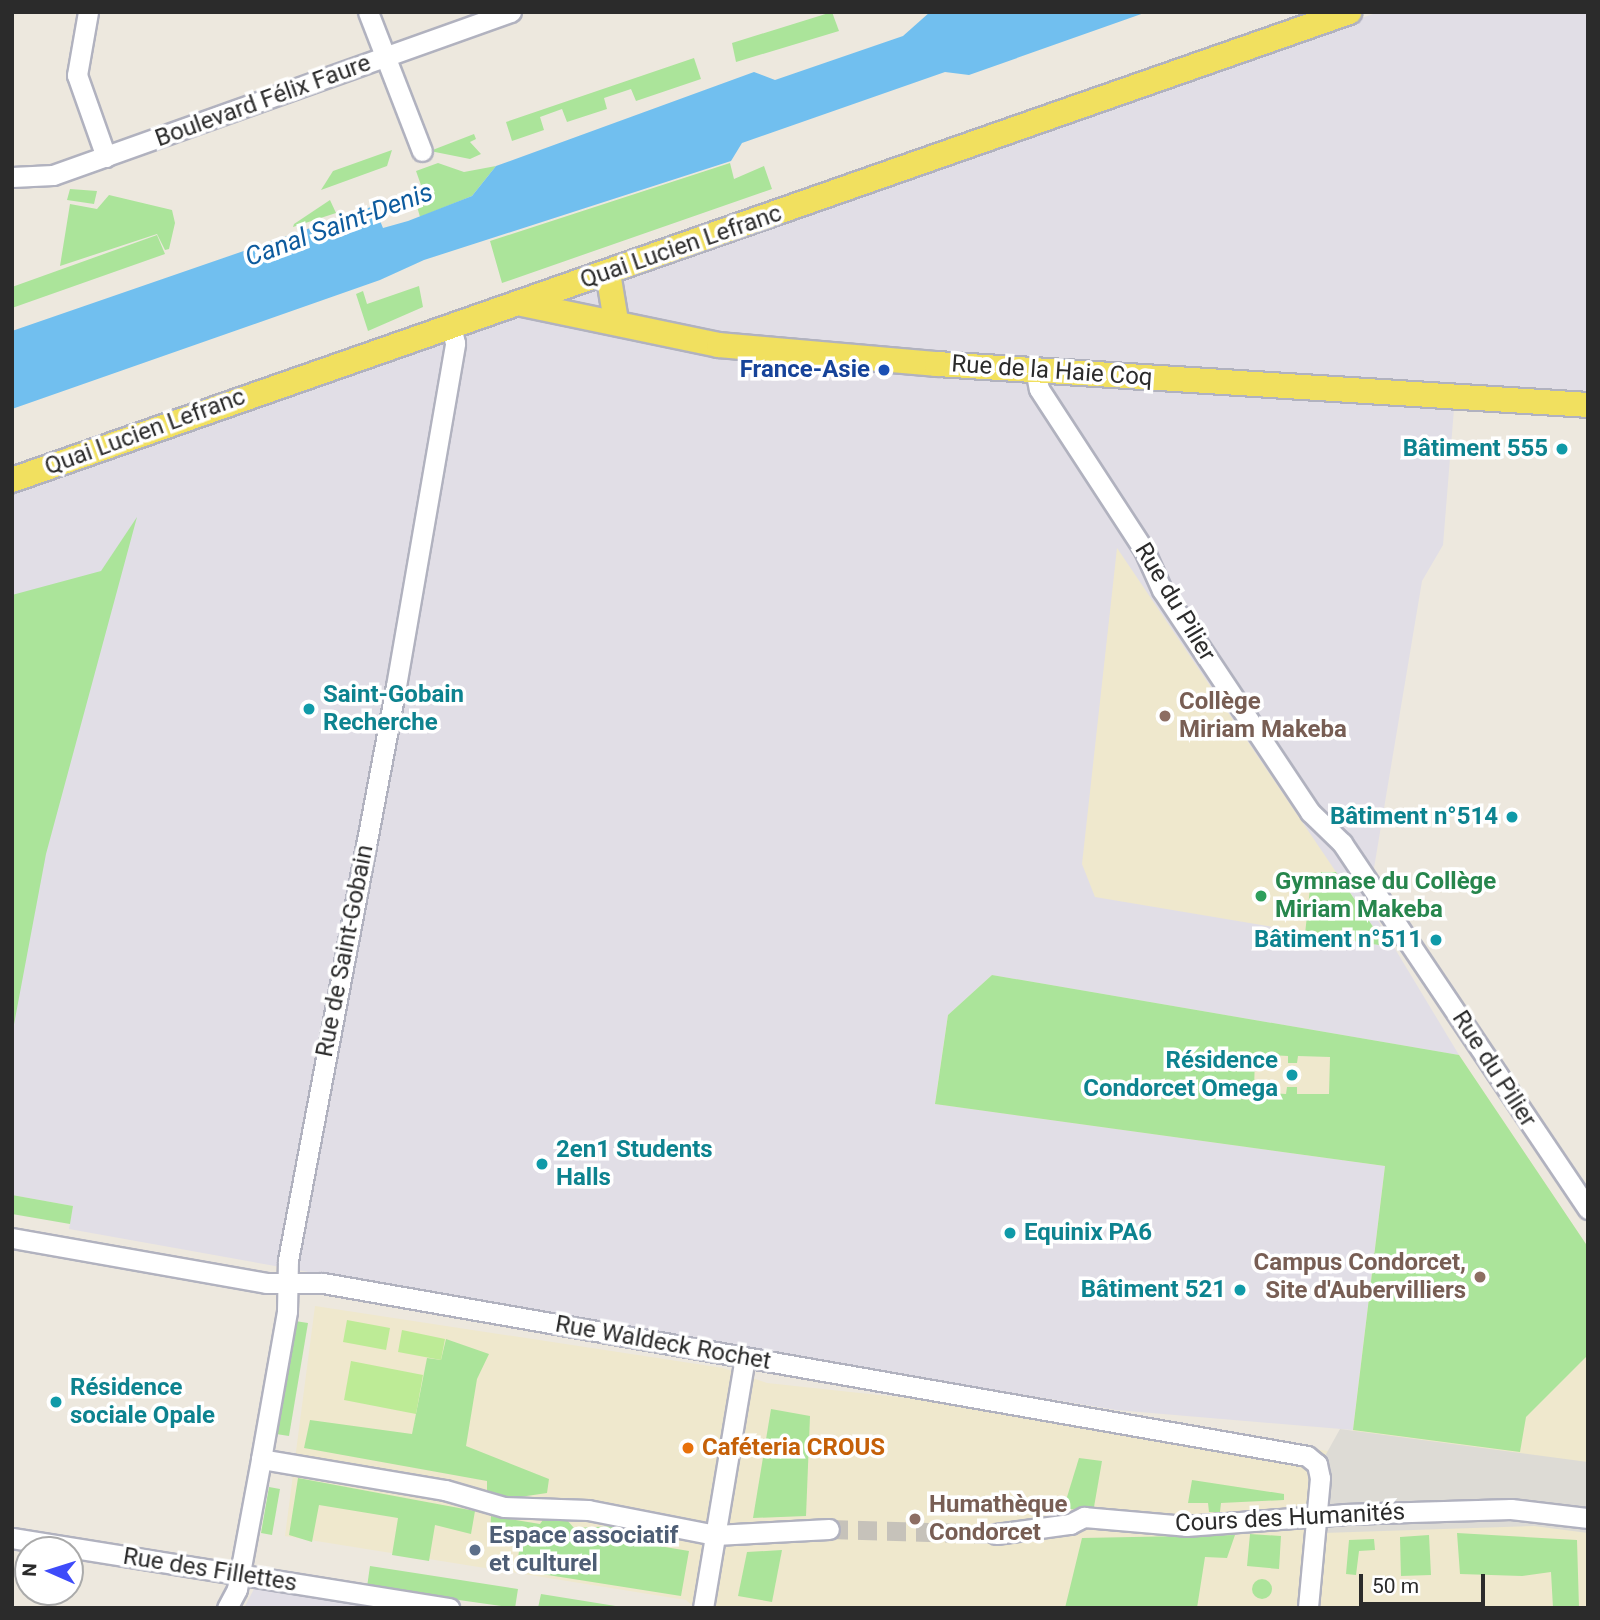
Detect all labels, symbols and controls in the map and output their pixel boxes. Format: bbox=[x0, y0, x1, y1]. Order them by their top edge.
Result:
street label: Boulevard Félix Faure bbox=[151, 49, 375, 153]
water label: Canal Saint-Denis bbox=[241, 177, 437, 273]
street label: Quai Lucien Lefranc bbox=[577, 199, 785, 295]
street label: Rue de la Haie Coq bbox=[951, 350, 1153, 392]
place label: France-Asie bbox=[740, 356, 870, 384]
marker: France-Asie bbox=[876, 362, 892, 378]
street label: Quai Lucien Lefranc bbox=[41, 382, 249, 482]
place label: Bâtiment 555 bbox=[1403, 435, 1548, 463]
marker: Bâtiment 555 bbox=[1554, 441, 1570, 457]
street label: Rue du Pilier bbox=[1128, 538, 1222, 666]
place label: Saint-Gobain Recherche bbox=[323, 681, 464, 737]
place label: Collège Miriam Makeba bbox=[1179, 688, 1347, 744]
marker: Saint-Gobain Recherche bbox=[301, 701, 317, 717]
marker: Collège Miriam Makeba bbox=[1157, 708, 1173, 724]
place label: Bâtiment n°514 bbox=[1330, 803, 1498, 831]
marker: Bâtiment n°514 bbox=[1504, 809, 1520, 825]
street label: Rue de Saint-Gobain bbox=[310, 843, 380, 1059]
place label: Gymnase du Collège Miriam Makeba bbox=[1275, 868, 1496, 924]
marker: Gymnase du Collège Miriam Makeba bbox=[1253, 888, 1269, 904]
place label: Bâtiment n°511 bbox=[1254, 926, 1422, 954]
marker: Bâtiment n°511 bbox=[1428, 932, 1444, 948]
street label: Rue du Pilier bbox=[1446, 1005, 1542, 1133]
place label: Résidence Condorcet Omega bbox=[1083, 1047, 1278, 1103]
marker: Résidence Condorcet Omega bbox=[1284, 1067, 1300, 1083]
place label: 2en1 Students Halls bbox=[556, 1136, 713, 1192]
marker: 2en1 Students Halls bbox=[534, 1156, 550, 1172]
place label: Equinix PA6 bbox=[1024, 1219, 1152, 1247]
marker: Equinix PA6 bbox=[1002, 1225, 1018, 1241]
place label: Campus Condorcet, Site d'Aubervilliers bbox=[1254, 1249, 1466, 1305]
marker: Campus Condorcet, Site d'Aubervilliers bbox=[1472, 1269, 1488, 1285]
place label: Bâtiment 521 bbox=[1081, 1276, 1226, 1304]
marker: Bâtiment 521 bbox=[1232, 1282, 1248, 1298]
street label: Rue Waldeck Rochet bbox=[553, 1310, 773, 1376]
place label: Résidence sociale Opale bbox=[70, 1374, 215, 1430]
marker: Résidence sociale Opale bbox=[48, 1394, 64, 1410]
place label: Caféteria CROUS bbox=[702, 1434, 885, 1462]
marker: Caféteria CROUS bbox=[680, 1440, 696, 1456]
place label: Humathèque Condorcet bbox=[929, 1491, 1067, 1547]
street label: Cours des Humanités bbox=[1174, 1498, 1406, 1538]
marker: Humathèque Condorcet bbox=[907, 1511, 923, 1527]
place label: Espace associatif et culturel bbox=[489, 1522, 678, 1578]
north arrow bbox=[14, 1536, 84, 1606]
street label: Rue des Fillettes bbox=[121, 1542, 299, 1598]
marker: Espace associatif et culturel bbox=[467, 1542, 483, 1558]
scale bar bbox=[1362, 1560, 1488, 1604]
text: N bbox=[18, 1563, 41, 1577]
text: 50 m bbox=[1372, 1574, 1419, 1598]

